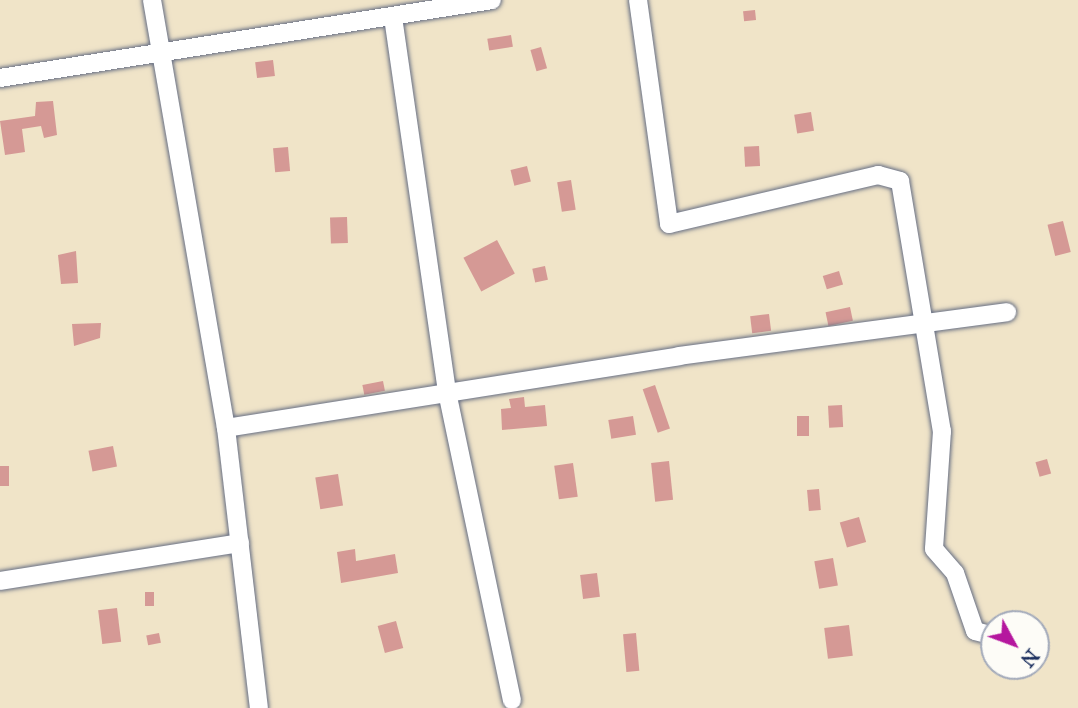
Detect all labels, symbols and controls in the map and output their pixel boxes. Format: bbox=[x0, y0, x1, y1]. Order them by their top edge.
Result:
north arrow bbox=[980, 610, 1050, 680]
text: N bbox=[1016, 644, 1044, 671]

